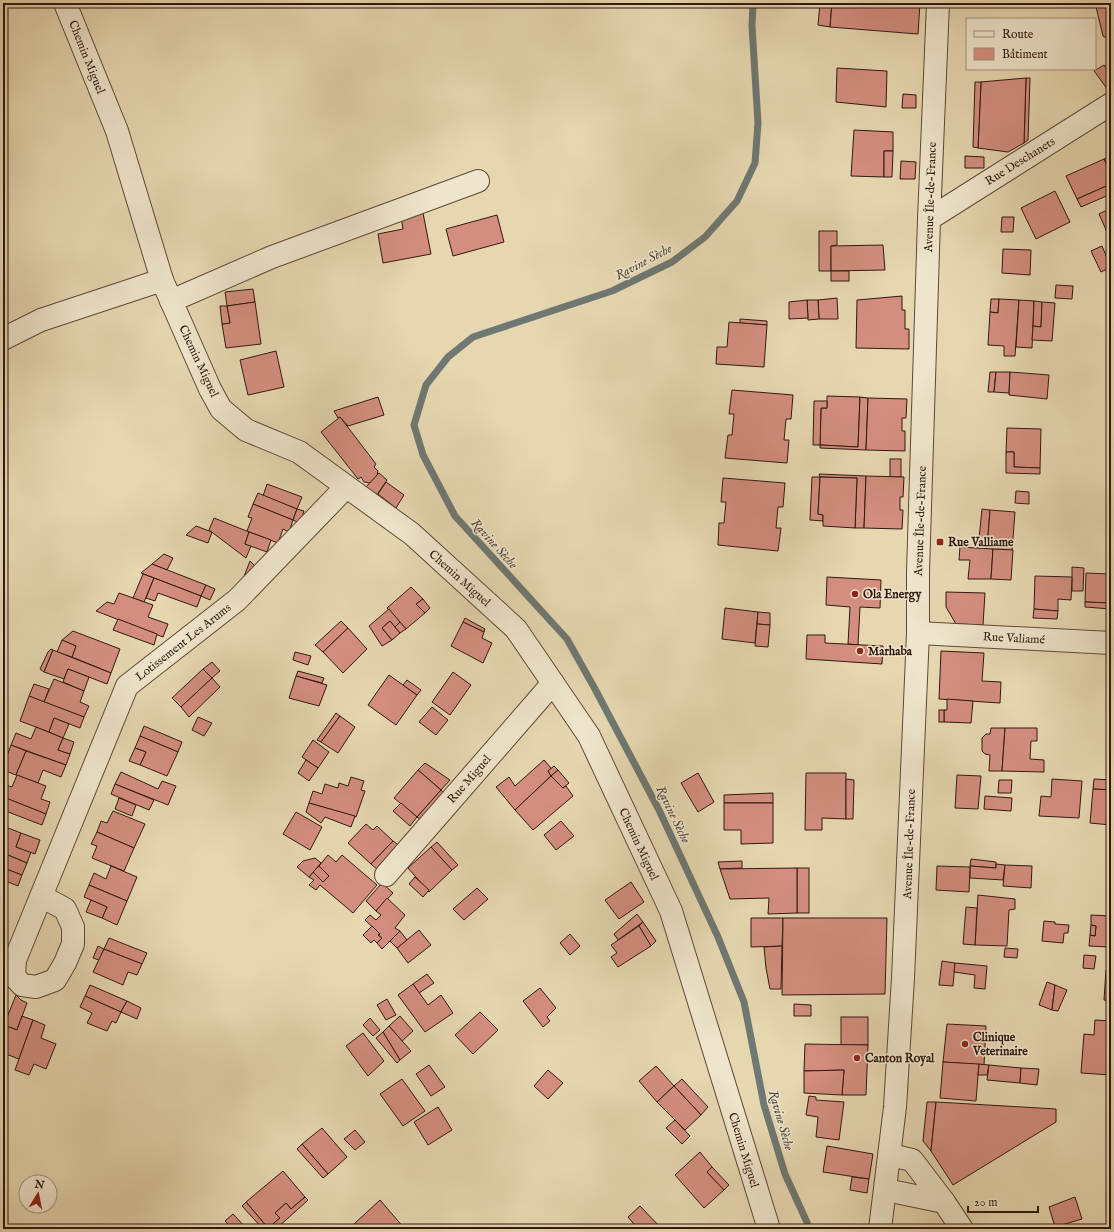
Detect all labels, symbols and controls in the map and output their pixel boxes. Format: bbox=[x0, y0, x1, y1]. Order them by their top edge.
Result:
street label: Chemin Miguel bbox=[65, 18, 108, 97]
legend bbox=[966, 18, 1096, 70]
text: Route bbox=[1002, 27, 1034, 42]
text: Bâtiment bbox=[1002, 47, 1048, 62]
street label: Rue Deschanets bbox=[982, 134, 1058, 189]
street label: Avenue Île-de-France bbox=[920, 141, 940, 253]
water label: Ravine Sèche bbox=[612, 240, 676, 284]
street label: Chemin Miguel bbox=[175, 323, 222, 400]
street label: Avenue Île-de-France bbox=[910, 465, 930, 577]
water label: Ravine Sèche bbox=[467, 515, 521, 573]
place label: Rue Valliame bbox=[948, 535, 1014, 550]
marker: Rue Valliame bbox=[935, 537, 945, 547]
street label: Chemin Miguel bbox=[426, 547, 494, 611]
place label: Ola Energy bbox=[863, 587, 923, 603]
marker: Ola Energy bbox=[850, 589, 860, 599]
street label: Lotissement Les Arums bbox=[132, 600, 234, 684]
street label: Rue Valiamé bbox=[983, 629, 1046, 648]
place label: Marhaba bbox=[868, 644, 913, 659]
marker: Marhaba bbox=[855, 646, 865, 656]
street label: Rue Miguel bbox=[444, 751, 495, 807]
water label: Ravine Sèche bbox=[651, 783, 694, 847]
street label: Avenue Île-de-France bbox=[899, 788, 919, 900]
street label: Chemin Miguel bbox=[615, 806, 662, 883]
place label: Clinique Veterinaire bbox=[972, 1030, 1028, 1059]
marker: Clinique Veterinaire bbox=[960, 1039, 970, 1049]
place label: Canton Royal bbox=[865, 1051, 935, 1067]
marker: Canton Royal bbox=[852, 1053, 862, 1063]
water label: Ravine Sèche bbox=[764, 1088, 797, 1153]
street label: Chemin Miguel bbox=[725, 1111, 762, 1190]
north arrow bbox=[18, 1174, 58, 1214]
text: N bbox=[33, 1177, 46, 1193]
scale bar bbox=[968, 1188, 1038, 1214]
text: 20 m bbox=[974, 1195, 997, 1210]

